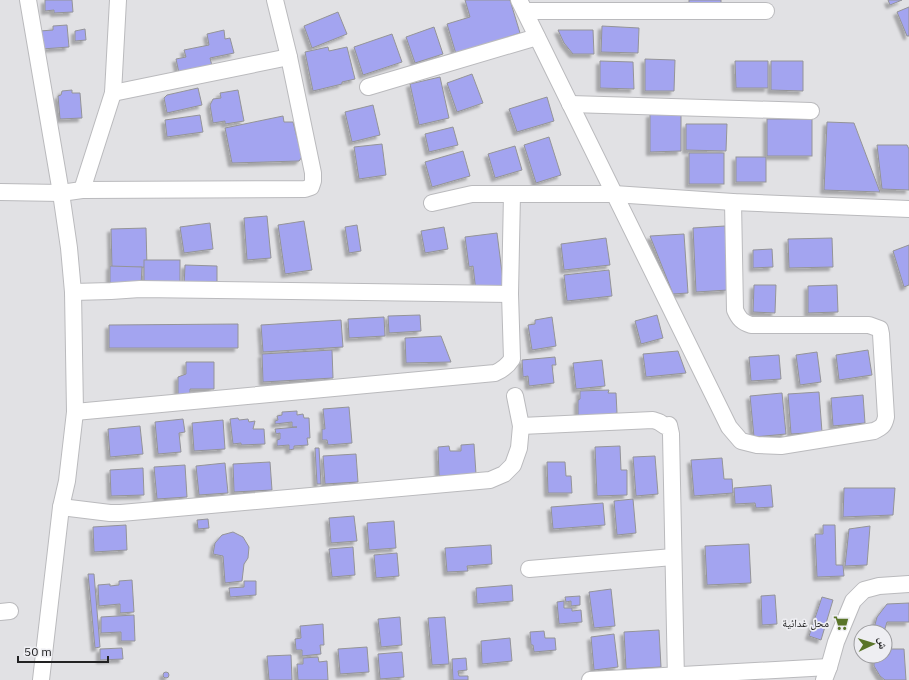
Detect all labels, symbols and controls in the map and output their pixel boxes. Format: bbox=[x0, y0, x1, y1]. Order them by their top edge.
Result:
supermarket icon: محل غدائية bbox=[832, 614, 850, 632]
place label: محل غدائية bbox=[782, 616, 829, 630]
north arrow bbox=[853, 624, 893, 664]
text: ش bbox=[875, 637, 890, 650]
scale bar bbox=[18, 638, 108, 664]
text: 50 m bbox=[24, 644, 52, 659]

